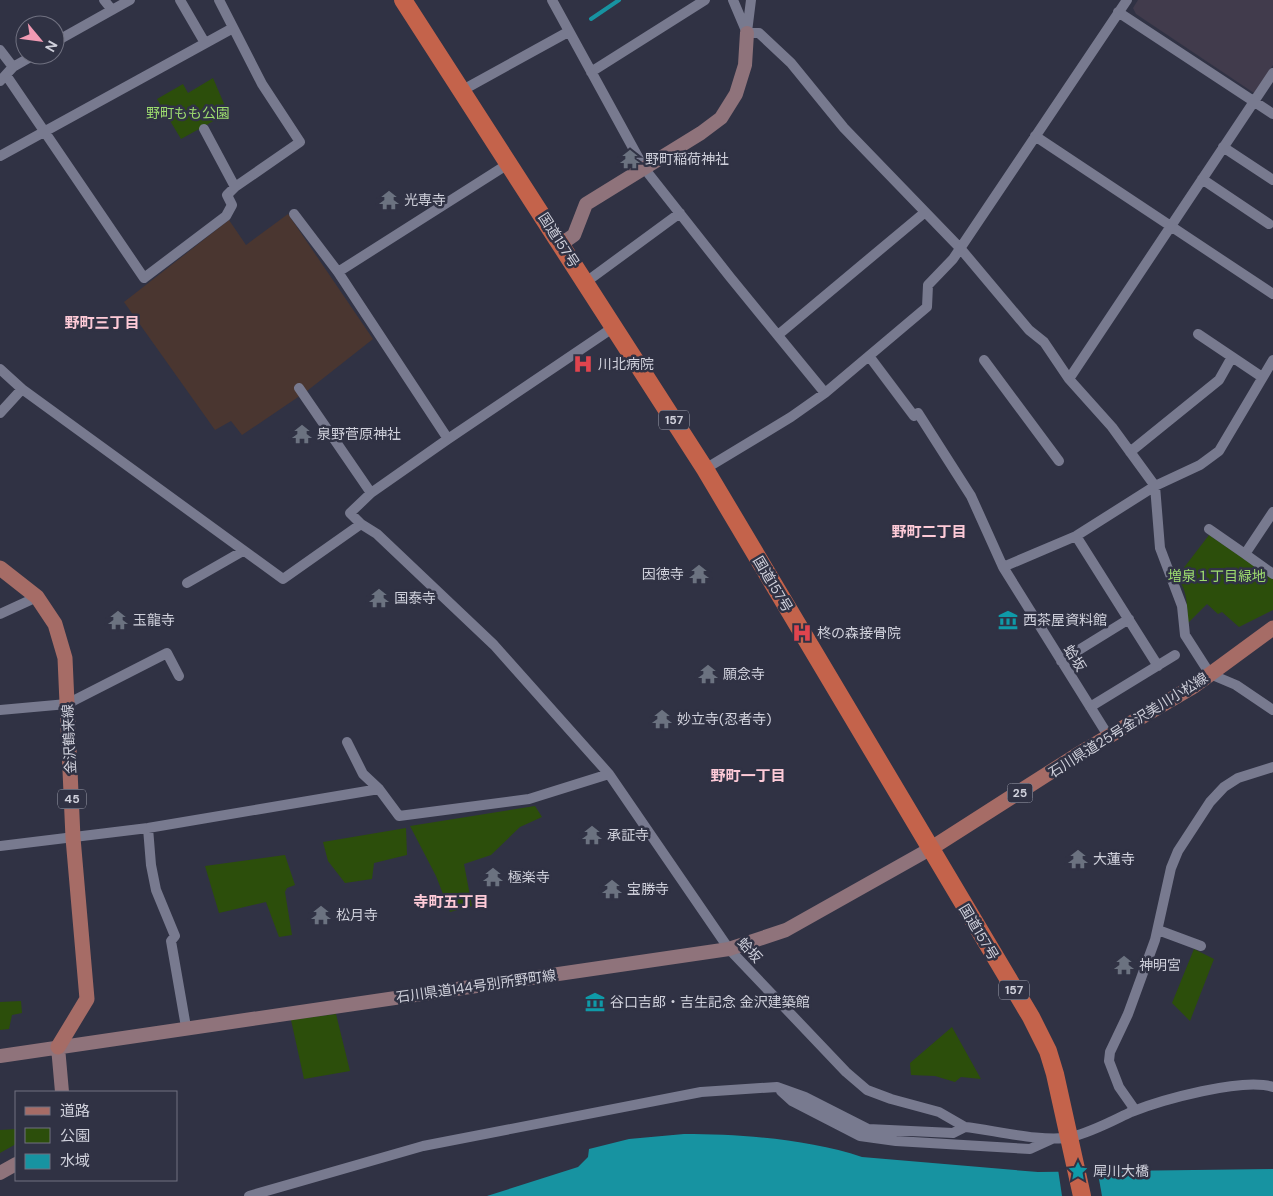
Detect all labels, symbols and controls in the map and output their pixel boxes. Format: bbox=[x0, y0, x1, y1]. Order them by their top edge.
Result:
north arrow bbox=[15, 15, 65, 65]
text: N bbox=[41, 37, 62, 55]
park label: 野町もも公園 bbox=[146, 104, 230, 122]
temple icon: 野町稲荷神社 bbox=[619, 148, 641, 170]
place label: 野町稲荷神社 bbox=[645, 150, 729, 168]
temple icon: 光専寺 bbox=[378, 189, 400, 211]
place label: 光専寺 bbox=[404, 191, 446, 209]
street label: 国道157号 bbox=[535, 209, 583, 271]
district label: 野町三丁目 bbox=[64, 313, 140, 333]
hospital icon: 川北病院 bbox=[572, 353, 594, 375]
place label: 川北病院 bbox=[598, 355, 654, 373]
road number: 157 bbox=[659, 410, 689, 430]
temple icon: 泉野菅原神社 bbox=[291, 423, 313, 445]
place label: 泉野菅原神社 bbox=[317, 425, 401, 443]
district label: 野町二丁目 bbox=[891, 522, 967, 542]
street label: 国道157号 bbox=[749, 553, 797, 615]
temple icon: 因徳寺 bbox=[688, 563, 710, 585]
place label: 因徳寺 bbox=[642, 565, 684, 583]
park label: 増泉１丁目緑地 bbox=[1168, 567, 1266, 585]
temple icon: 国泰寺 bbox=[368, 587, 390, 609]
place label: 国泰寺 bbox=[394, 589, 436, 607]
temple icon: 玉龍寺 bbox=[107, 609, 129, 631]
museum icon: 西茶屋資料館 bbox=[997, 609, 1019, 631]
place label: 玉龍寺 bbox=[133, 611, 175, 629]
place label: 西茶屋資料館 bbox=[1023, 611, 1107, 629]
hospital icon: 柊の森接骨院 bbox=[791, 622, 813, 644]
place label: 柊の森接骨院 bbox=[817, 624, 901, 642]
street label: 蛤坂 bbox=[1060, 641, 1090, 675]
temple icon: 願念寺 bbox=[697, 663, 719, 685]
place label: 願念寺 bbox=[723, 665, 765, 683]
street label: 石川県道25号金沢美川小松線 bbox=[1045, 668, 1211, 782]
street label: 金沢鶴来線 bbox=[58, 704, 80, 774]
temple icon: 妙立寺(忍者寺) bbox=[651, 708, 673, 730]
place label: 妙立寺(忍者寺) bbox=[677, 710, 771, 728]
district label: 野町一丁目 bbox=[710, 766, 786, 786]
road number: 25 bbox=[1008, 784, 1032, 802]
road number: 45 bbox=[58, 790, 86, 809]
temple icon: 承証寺 bbox=[581, 824, 603, 846]
place label: 承証寺 bbox=[607, 826, 649, 844]
temple icon: 大蓮寺 bbox=[1067, 848, 1089, 870]
place label: 大蓮寺 bbox=[1093, 850, 1135, 868]
temple icon: 極楽寺 bbox=[482, 866, 504, 888]
place label: 極楽寺 bbox=[508, 868, 550, 886]
temple icon: 宝勝寺 bbox=[601, 878, 623, 900]
place label: 宝勝寺 bbox=[627, 880, 669, 898]
district label: 寺町五丁目 bbox=[413, 892, 489, 912]
street label: 国道157号 bbox=[955, 901, 1003, 963]
temple icon: 松月寺 bbox=[310, 904, 332, 926]
place label: 松月寺 bbox=[336, 906, 378, 924]
street label: 蛤坂 bbox=[734, 934, 766, 966]
temple icon: 神明宮 bbox=[1113, 954, 1135, 976]
place label: 神明宮 bbox=[1139, 956, 1181, 974]
street label: 石川県道144号別所野町線 bbox=[395, 966, 557, 1006]
road number: 157 bbox=[999, 980, 1029, 1000]
museum icon: 谷口吉郎・吉生記念 金沢建築館 bbox=[584, 991, 606, 1013]
place label: 谷口吉郎・吉生記念 金沢建築館 bbox=[610, 993, 810, 1011]
legend bbox=[15, 1091, 178, 1181]
text: 道路 bbox=[60, 1101, 90, 1121]
text: 公園 bbox=[60, 1126, 90, 1146]
text: 水域 bbox=[60, 1151, 90, 1171]
place icon: 犀川大橋 bbox=[1067, 1160, 1089, 1182]
place label: 犀川大橋 bbox=[1093, 1162, 1149, 1180]

